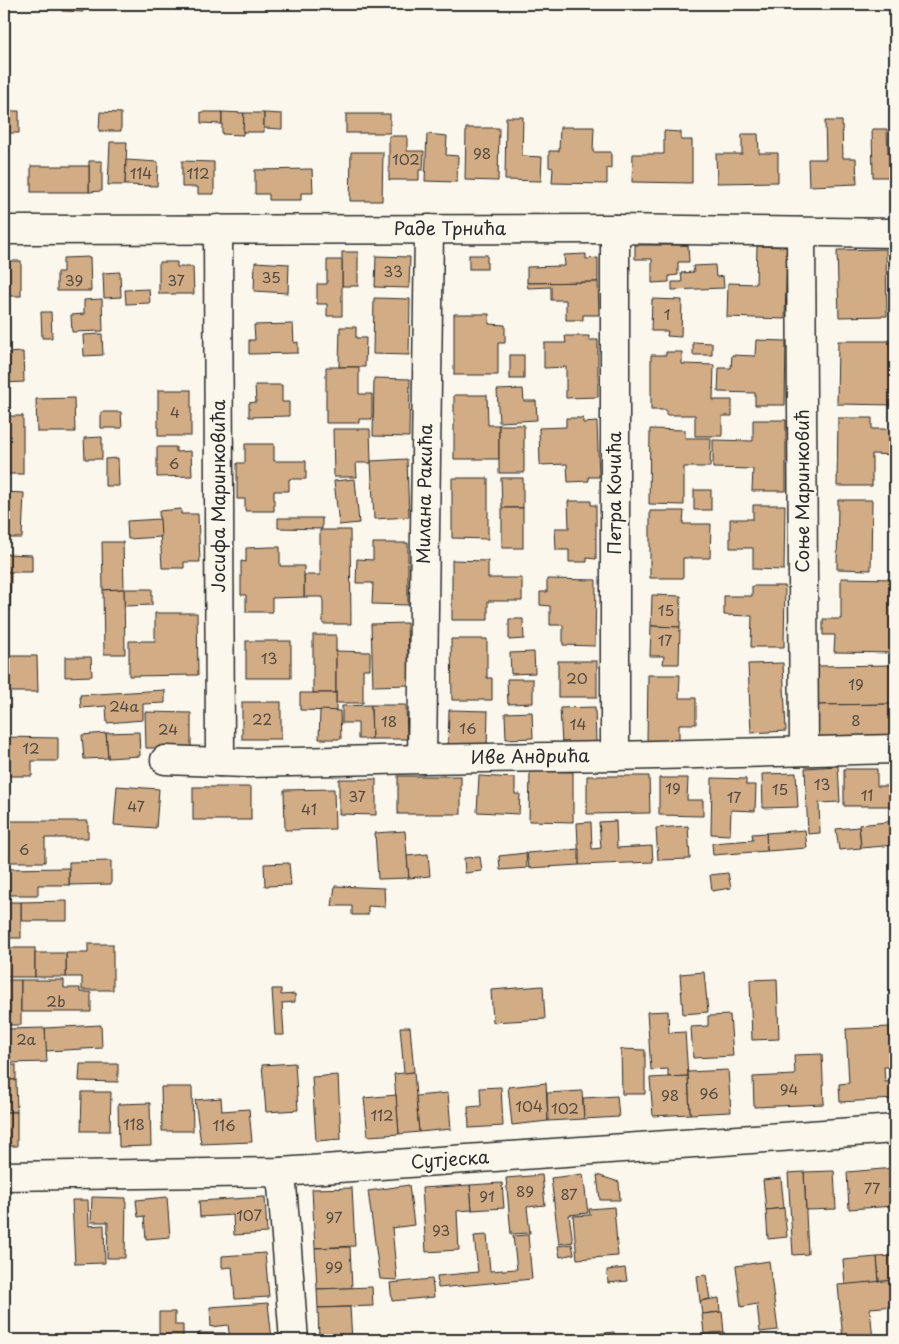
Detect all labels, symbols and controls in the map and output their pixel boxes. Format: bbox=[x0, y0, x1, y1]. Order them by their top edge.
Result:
house number: 98 bbox=[473, 141, 491, 164]
house number: 102 bbox=[392, 147, 420, 170]
house number: 114 bbox=[130, 161, 152, 184]
house number: 112 bbox=[186, 161, 210, 184]
street label: Раде Трнића bbox=[394, 214, 507, 241]
house number: 33 bbox=[383, 259, 403, 282]
house number: 35 bbox=[261, 265, 281, 288]
house number: 39 bbox=[65, 268, 83, 291]
house number: 37 bbox=[167, 268, 185, 291]
house number: 1 bbox=[664, 302, 670, 325]
street label: Јосифа Маринковића bbox=[204, 399, 231, 592]
house number: 4 bbox=[170, 400, 180, 423]
street label: Соње Маринковић bbox=[788, 409, 815, 573]
street label: Милана Ракића bbox=[409, 423, 438, 564]
street label: Петра Кочића bbox=[600, 431, 627, 555]
house number: 6 bbox=[169, 451, 179, 474]
house number: 15 bbox=[658, 598, 674, 621]
house number: 17 bbox=[658, 628, 672, 651]
house number: 13 bbox=[261, 646, 277, 669]
house number: 20 bbox=[566, 666, 588, 689]
house number: 19 bbox=[848, 672, 864, 695]
house number: 24a bbox=[109, 694, 139, 717]
house number: 22 bbox=[252, 707, 272, 730]
house number: 8 bbox=[851, 708, 861, 731]
house number: 18 bbox=[381, 709, 397, 732]
house number: 14 bbox=[570, 712, 586, 735]
house number: 16 bbox=[459, 716, 477, 739]
house number: 24 bbox=[158, 717, 178, 740]
house number: 12 bbox=[22, 736, 40, 759]
street label: Иве Андрића bbox=[470, 741, 590, 770]
house number: 13 bbox=[814, 772, 830, 795]
house number: 19 bbox=[665, 776, 681, 799]
house number: 15 bbox=[772, 777, 788, 800]
house number: 11 bbox=[861, 783, 873, 806]
house number: 37 bbox=[348, 784, 366, 807]
house number: 17 bbox=[727, 785, 741, 808]
house number: 47 bbox=[127, 794, 145, 817]
house number: 41 bbox=[301, 797, 317, 820]
house number: 6 bbox=[19, 837, 29, 860]
house number: 2b bbox=[46, 989, 66, 1012]
house number: 2a bbox=[16, 1027, 36, 1050]
house number: 94 bbox=[780, 1077, 798, 1100]
house number: 96 bbox=[700, 1081, 719, 1104]
house number: 98 bbox=[661, 1083, 679, 1106]
house number: 104 bbox=[515, 1094, 543, 1117]
house number: 102 bbox=[551, 1096, 579, 1119]
house number: 112 bbox=[370, 1103, 394, 1126]
house number: 118 bbox=[123, 1112, 145, 1135]
house number: 116 bbox=[212, 1113, 236, 1136]
street label: Сутјеска bbox=[410, 1142, 491, 1175]
house number: 77 bbox=[864, 1176, 880, 1199]
house number: 89 bbox=[516, 1179, 534, 1202]
house number: 87 bbox=[560, 1182, 578, 1205]
house number: 91 bbox=[479, 1184, 495, 1207]
house number: 107 bbox=[236, 1203, 262, 1226]
house number: 97 bbox=[325, 1205, 343, 1228]
house number: 93 bbox=[432, 1218, 450, 1241]
house number: 99 bbox=[325, 1255, 343, 1278]

